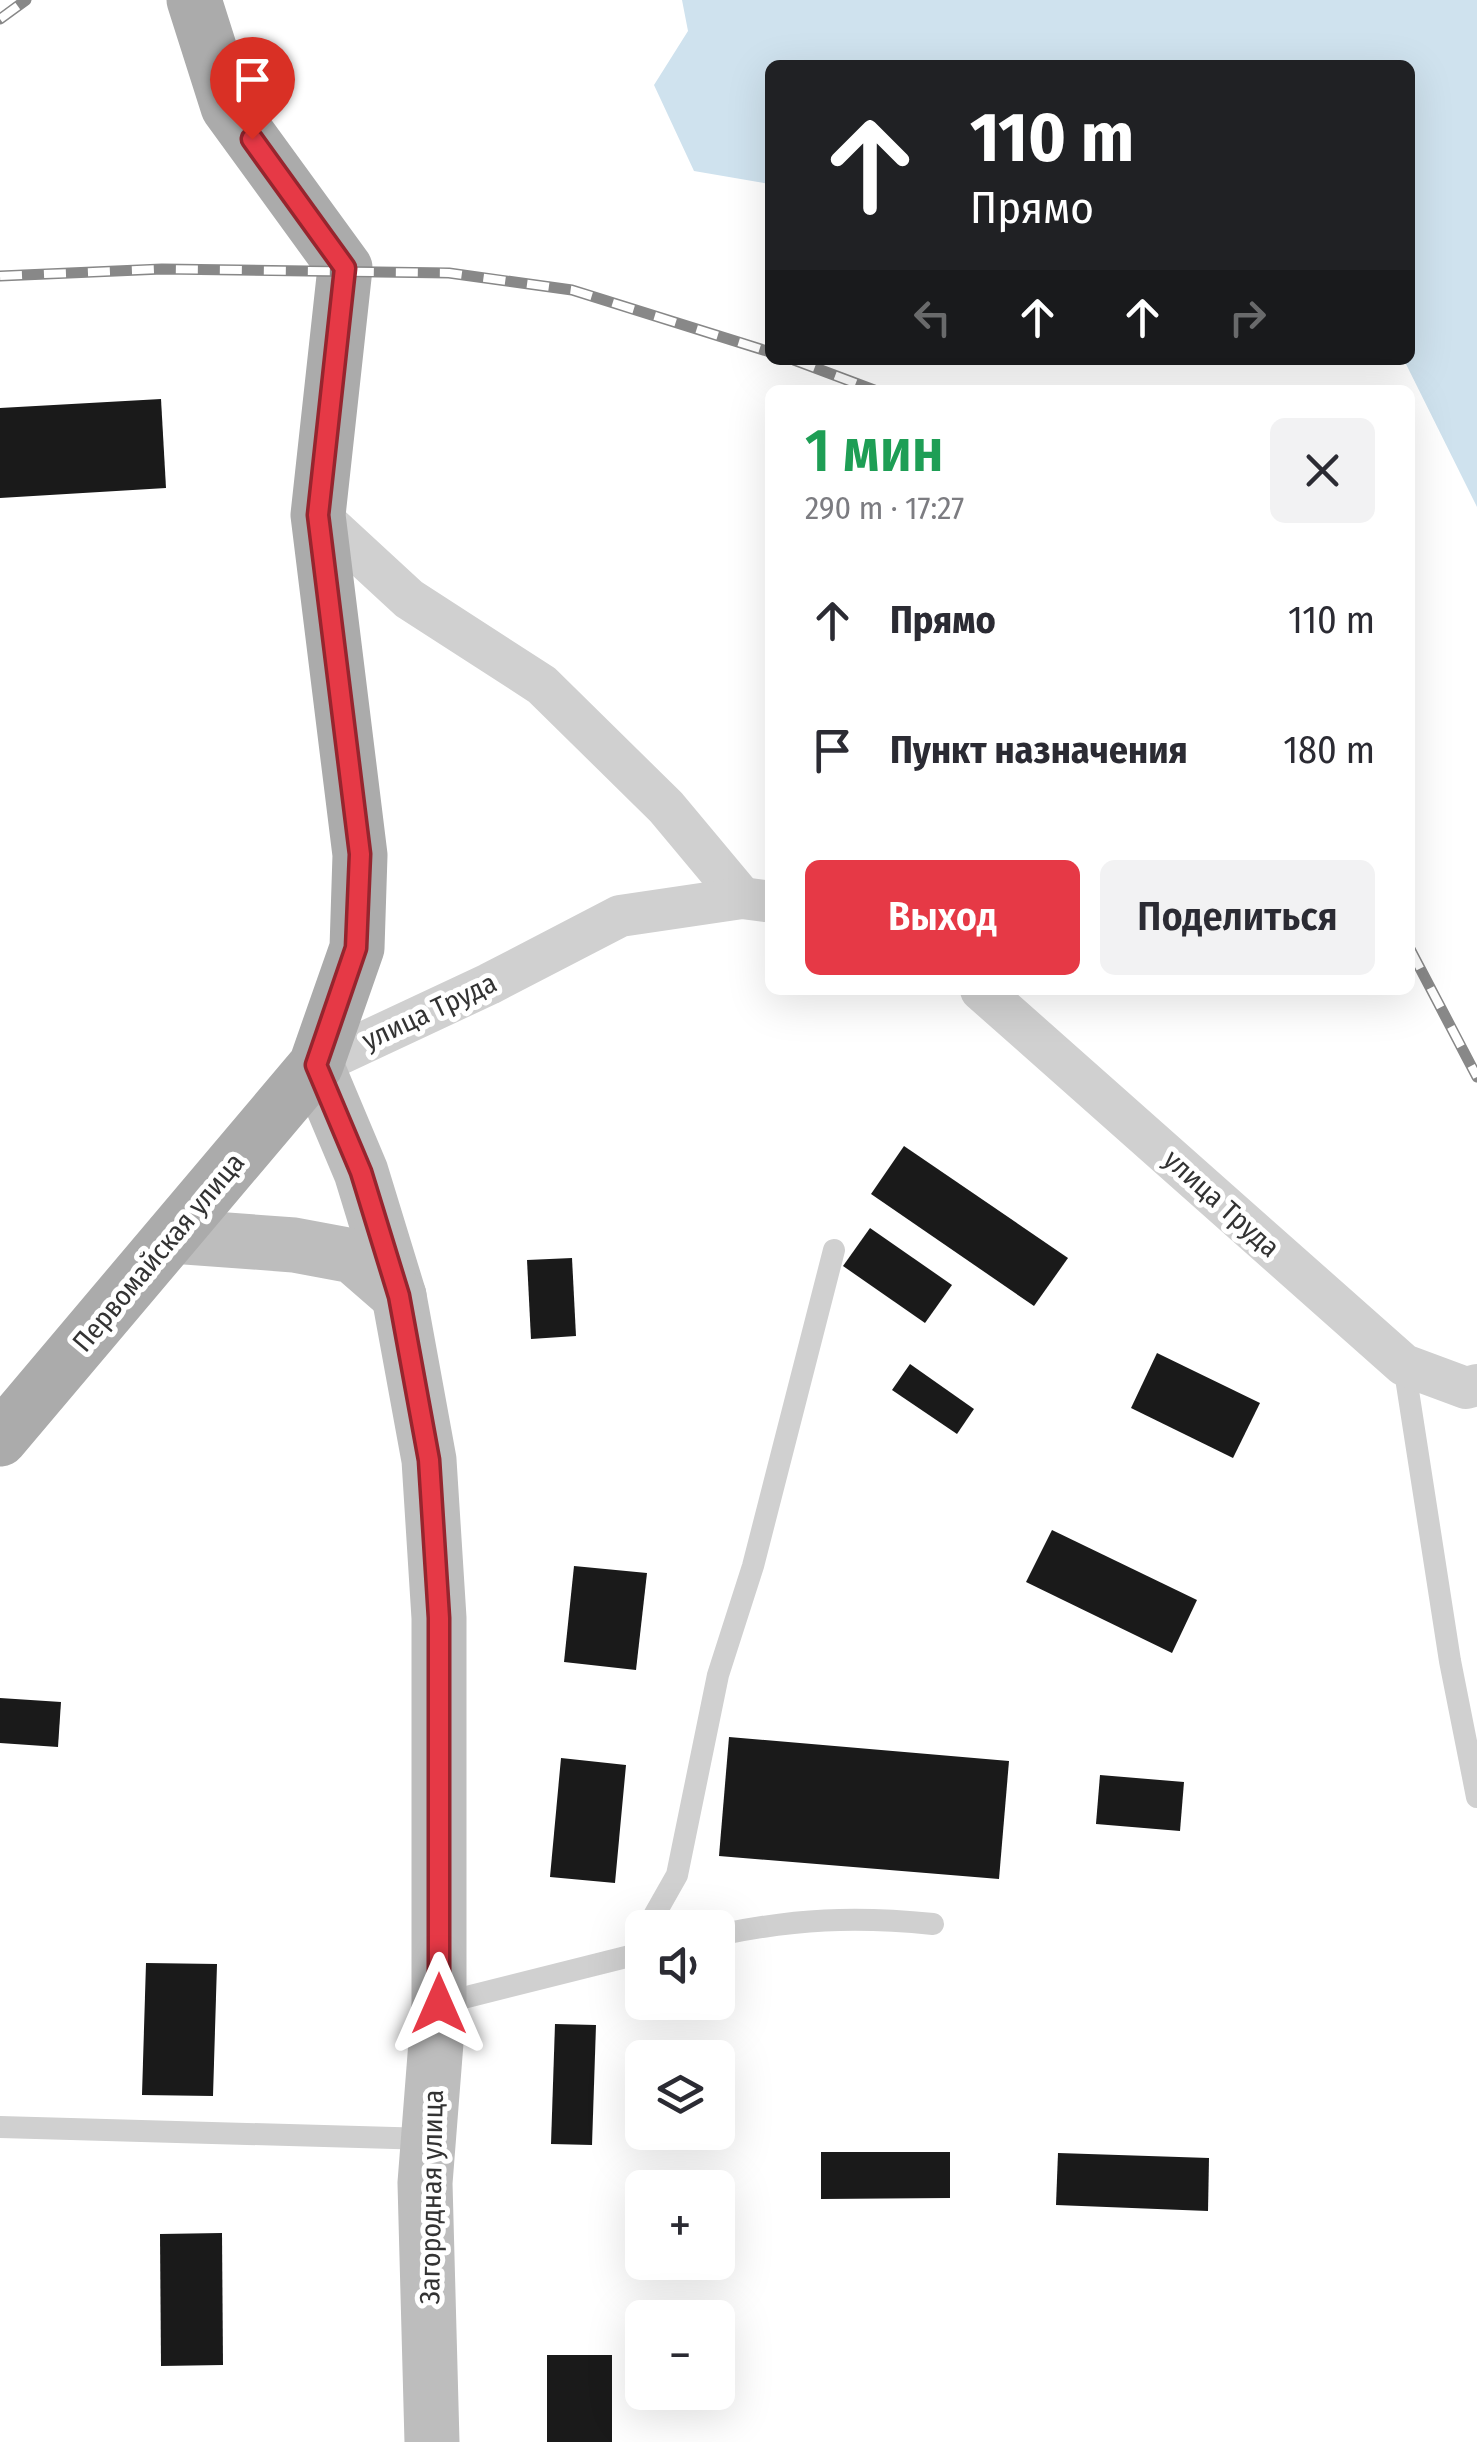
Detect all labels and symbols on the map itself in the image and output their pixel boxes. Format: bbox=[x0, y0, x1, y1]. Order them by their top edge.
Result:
pin bbox=[210, 37, 295, 140]
street label: улица Труда bbox=[357, 966, 502, 1057]
street label: улица Труда bbox=[1157, 1143, 1286, 1264]
street label: Первомайская улица bbox=[66, 1146, 251, 1358]
position arrow bbox=[387, 1952, 491, 2056]
street label: Загородная улица bbox=[413, 2089, 450, 2305]

